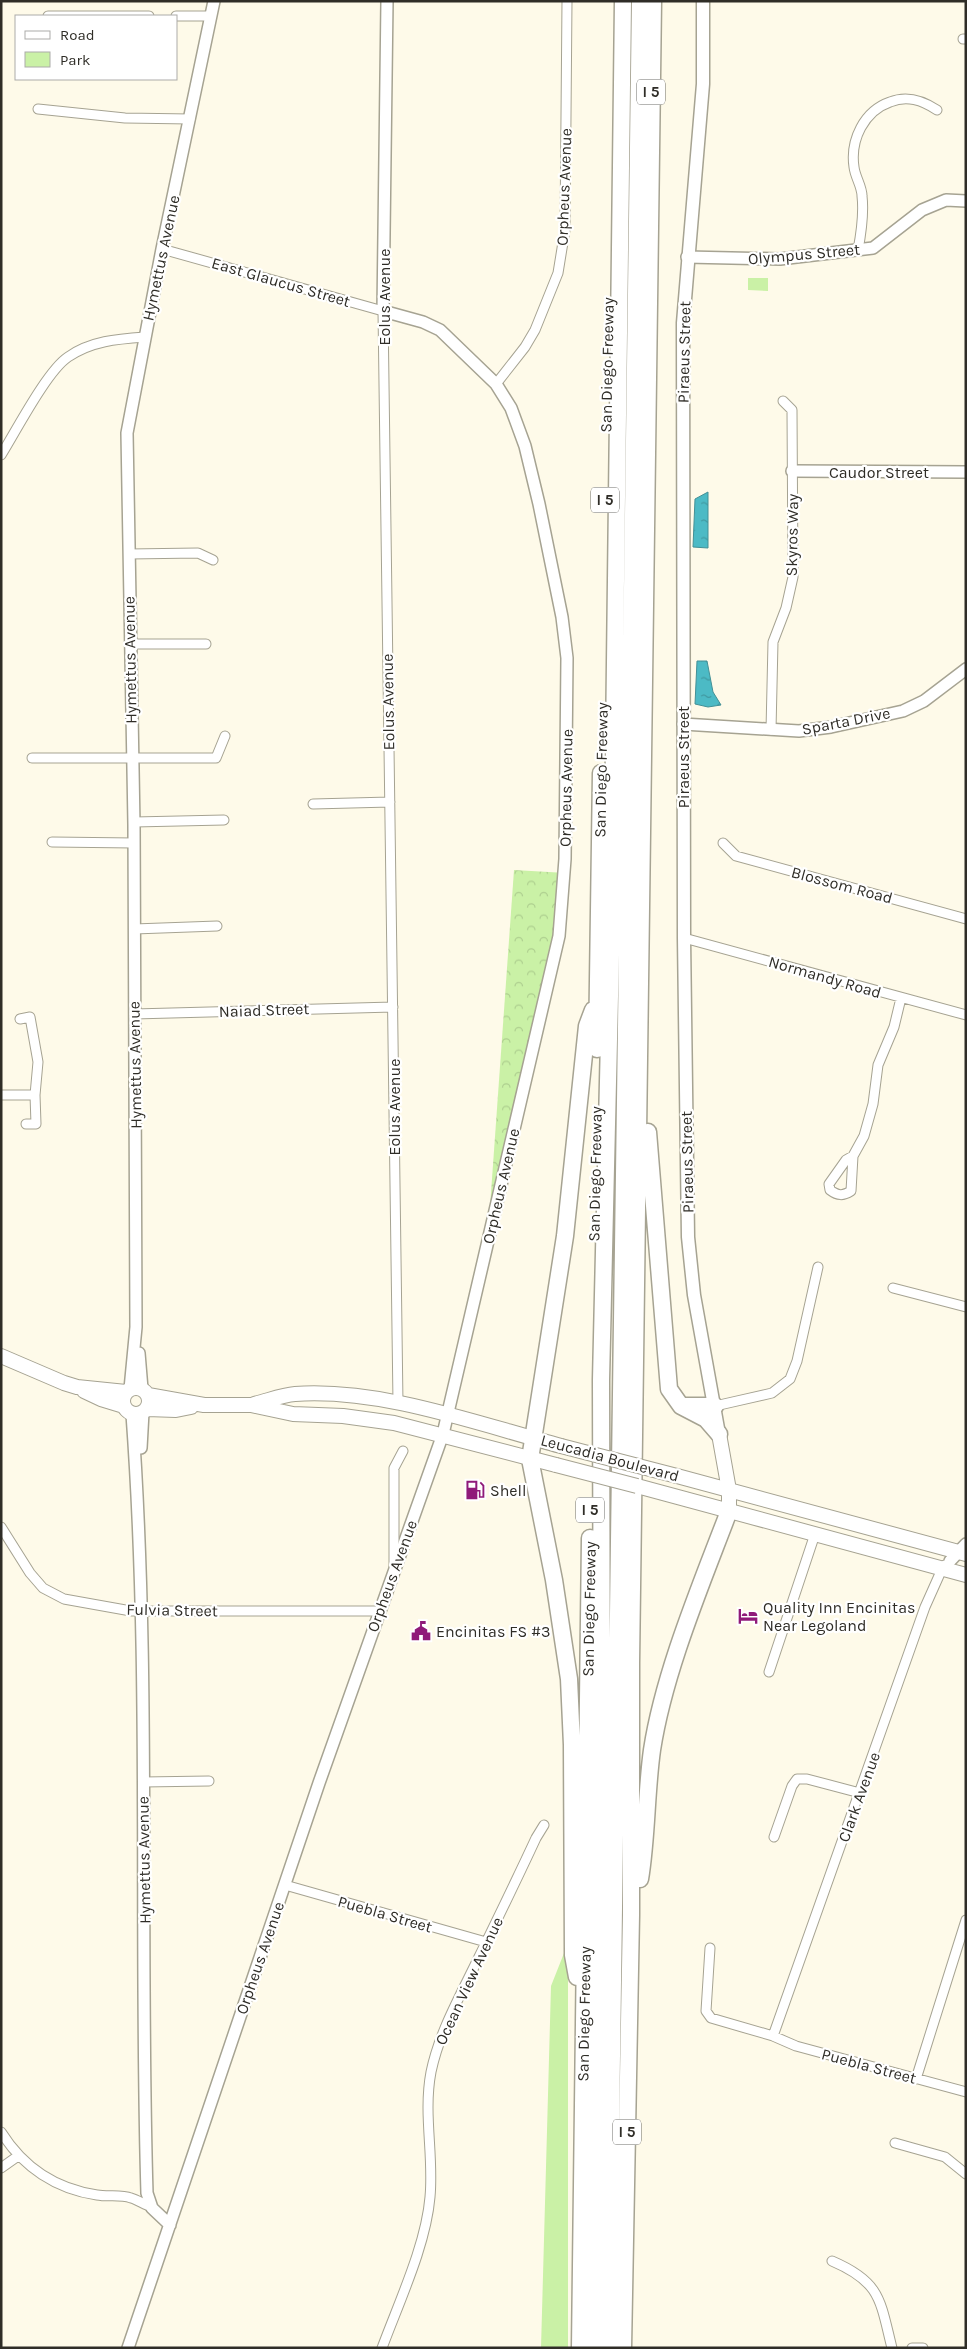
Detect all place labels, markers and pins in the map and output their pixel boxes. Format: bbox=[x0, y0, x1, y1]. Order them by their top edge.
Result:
fuel station icon: Shell bbox=[464, 1479, 486, 1501]
place label: Shell bbox=[490, 1481, 527, 1500]
place label: Quality Inn Encinitas Near Legoland bbox=[763, 1598, 915, 1635]
hotel icon: Quality Inn Encinitas Near Legoland bbox=[737, 1605, 759, 1627]
public building icon: Encinitas FS #3 bbox=[410, 1620, 432, 1642]
place label: Encinitas FS #3 bbox=[436, 1622, 550, 1641]

